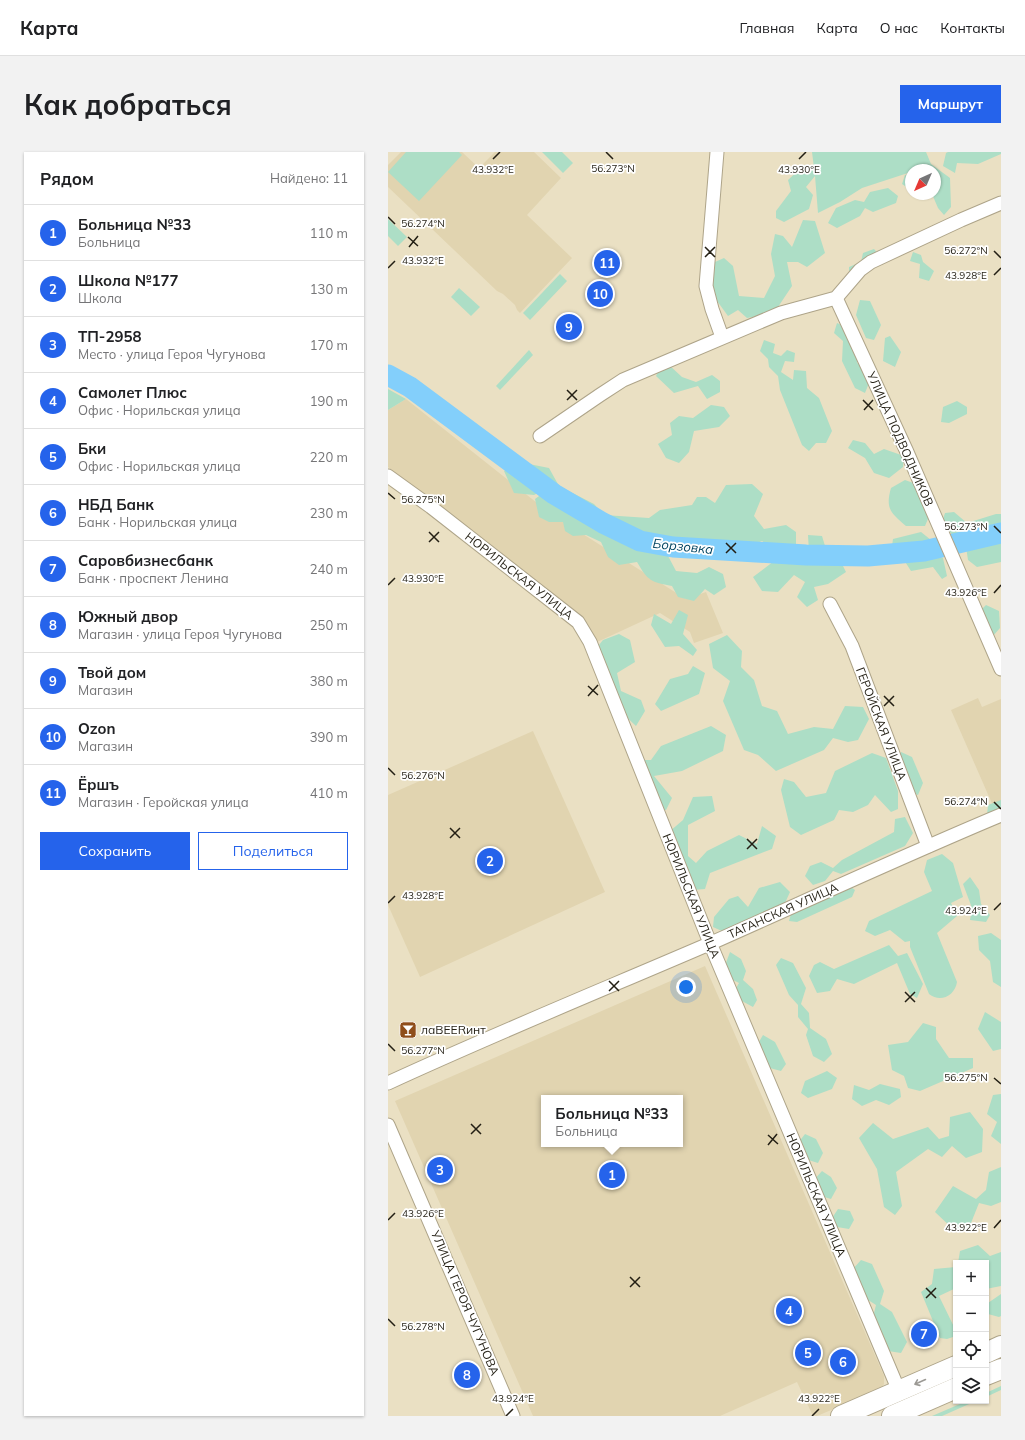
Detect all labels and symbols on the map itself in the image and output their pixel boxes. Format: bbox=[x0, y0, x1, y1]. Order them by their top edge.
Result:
text: 56.273°N bbox=[591, 162, 635, 175]
text: 43.932°E bbox=[472, 163, 514, 176]
text: 43.930°E bbox=[778, 163, 820, 176]
north arrow bbox=[905, 164, 941, 200]
text: 56.274°N bbox=[401, 217, 445, 230]
text: 56.272°N bbox=[944, 244, 988, 257]
pin: 11 bbox=[594, 248, 620, 278]
text: 43.932°E bbox=[402, 254, 444, 267]
text: 43.928°E bbox=[945, 269, 987, 282]
pin: 10 bbox=[587, 279, 613, 309]
pin: 9 bbox=[556, 312, 582, 342]
street label: УЛИЦА ПОДВОДНИКОВ bbox=[864, 368, 937, 508]
text: 56.275°N bbox=[401, 493, 445, 506]
text: 56.273°N bbox=[944, 520, 988, 533]
street label: НОРИЛЬСКАЯ УЛИЦА bbox=[462, 529, 577, 623]
water label: Борзовка bbox=[652, 535, 714, 557]
text: 43.930°E bbox=[402, 572, 444, 585]
text: 43.926°E bbox=[945, 586, 987, 599]
street label: ГЕРОЙСКАЯ УЛИЦА bbox=[853, 665, 910, 783]
text: 56.276°N bbox=[401, 769, 445, 782]
text: 56.274°N bbox=[944, 795, 988, 808]
street label: НОРИЛЬСКАЯ УЛИЦА bbox=[660, 831, 723, 961]
pin: 2 bbox=[477, 846, 503, 876]
street label: ТАГАНСКАЯ УЛИЦА bbox=[725, 879, 841, 942]
text: 43.928°E bbox=[402, 889, 444, 902]
text: 43.924°E bbox=[945, 904, 987, 917]
your location bbox=[676, 977, 696, 997]
bar icon: лаBEERинт bbox=[398, 1020, 418, 1040]
place label: лаBEERинт bbox=[421, 1022, 486, 1037]
text: 56.277°N bbox=[401, 1044, 445, 1057]
text: 56.275°N bbox=[944, 1071, 988, 1084]
street label: НОРИЛЬСКАЯ УЛИЦА bbox=[784, 1131, 849, 1259]
pin: 3 bbox=[427, 1155, 453, 1185]
pin: 1 bbox=[599, 1160, 625, 1190]
text: 43.926°E bbox=[402, 1207, 444, 1220]
text: 43.922°E bbox=[945, 1221, 987, 1234]
street label: УЛИЦА ГЕРОЯ ЧУГУНОВА bbox=[428, 1227, 503, 1378]
pin: 4 bbox=[776, 1296, 802, 1326]
pin: 7 bbox=[911, 1319, 937, 1349]
text: 56.278°N bbox=[401, 1320, 445, 1333]
pin: 5 bbox=[795, 1338, 821, 1368]
pin: 6 bbox=[830, 1347, 856, 1377]
pin: 8 bbox=[454, 1360, 480, 1390]
one-way arrow bbox=[915, 1378, 927, 1386]
text: 43.924°E bbox=[492, 1392, 534, 1405]
text: 43.922°E bbox=[798, 1392, 840, 1405]

